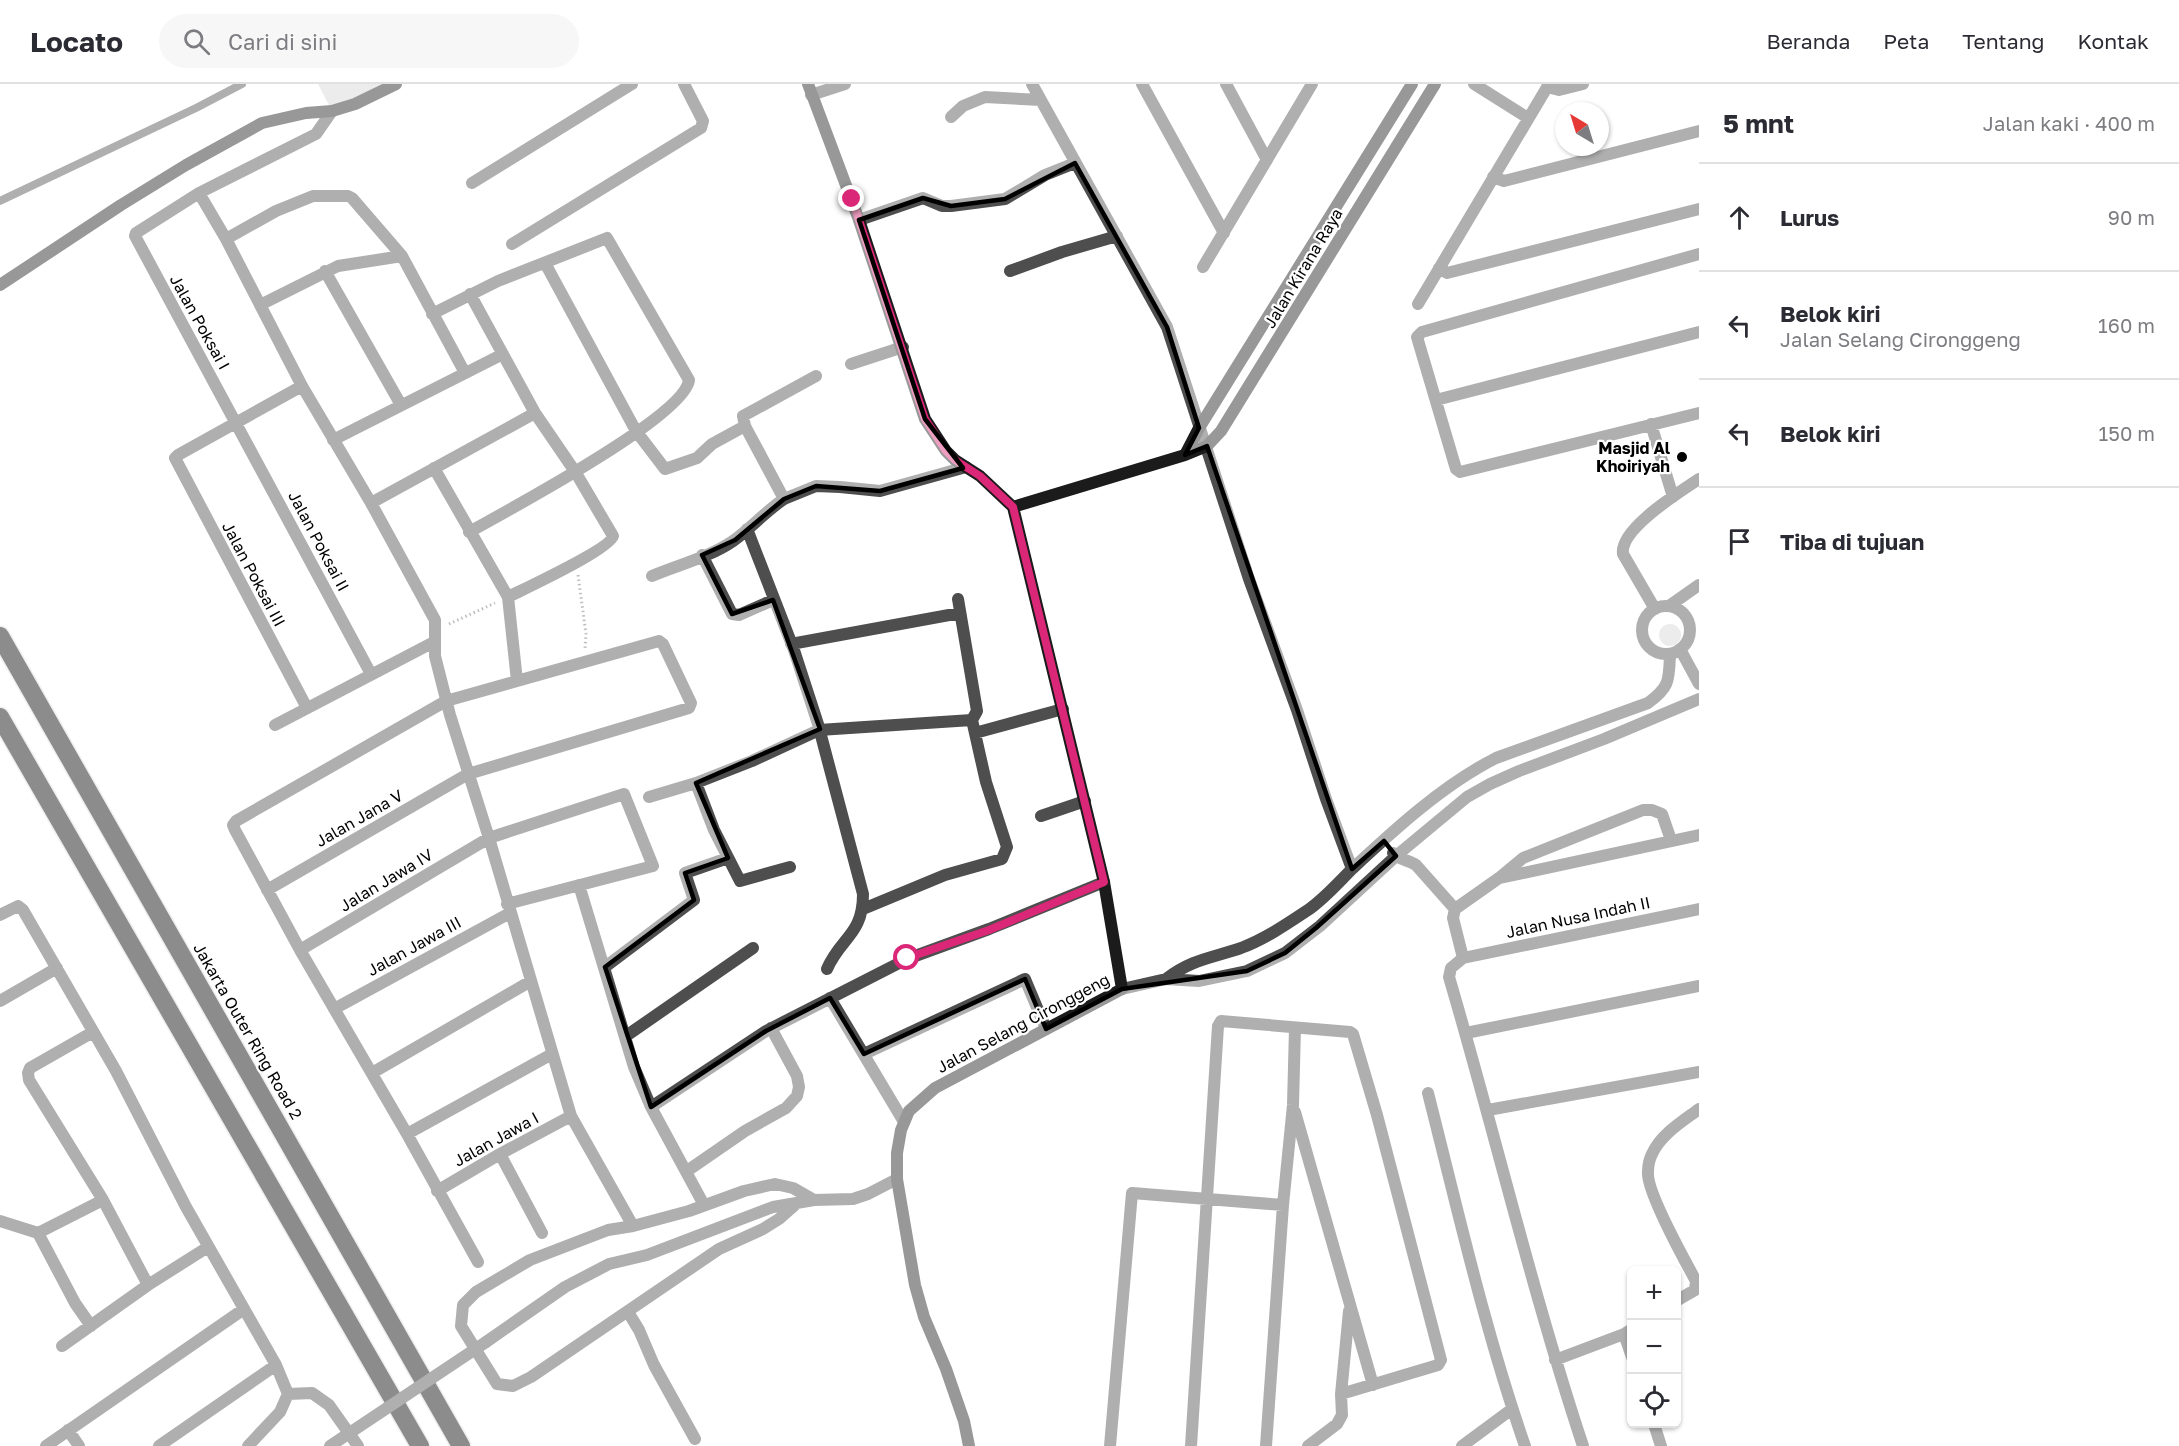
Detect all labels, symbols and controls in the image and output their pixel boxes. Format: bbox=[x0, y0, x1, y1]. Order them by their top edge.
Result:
search box bbox=[159, 14, 579, 68]
text: Locato bbox=[30, 25, 123, 58]
icon: search bbox=[180, 25, 213, 58]
text: Cari di sini bbox=[228, 28, 337, 55]
text: Beranda bbox=[1767, 28, 1850, 54]
text: Peta bbox=[1883, 28, 1929, 54]
text: Tentang bbox=[1962, 28, 2044, 54]
text: Kontak bbox=[2077, 28, 2149, 54]
north arrow bbox=[1555, 102, 1609, 156]
text: 5 mnt bbox=[1723, 108, 1794, 139]
text: Jalan kaki · 400 m bbox=[1983, 111, 2155, 135]
route end bbox=[838, 185, 864, 211]
icon: ahead bbox=[1723, 201, 1756, 234]
street label: Jalan Kirana Raya bbox=[1259, 204, 1347, 332]
text: Lurus bbox=[1780, 204, 1839, 231]
text: 90 m bbox=[2108, 205, 2155, 229]
street label: Jalan Poksai I bbox=[166, 271, 234, 373]
text: Belok kiri bbox=[1780, 300, 1881, 327]
icon: left bbox=[1723, 309, 1756, 342]
text: 160 m bbox=[2098, 313, 2155, 337]
text: Jalan Selang Cironggeng bbox=[1780, 327, 2021, 351]
icon: left bbox=[1723, 417, 1756, 450]
text: Belok kiri bbox=[1780, 420, 1881, 447]
text: 150 m bbox=[2099, 421, 2155, 445]
place label: Masjid Al Khoiriyah bbox=[1596, 438, 1671, 476]
marker: Masjid Al Khoiriyah bbox=[1675, 450, 1689, 464]
street label: Jalan Poksai II bbox=[284, 487, 354, 595]
street label: Jalan Poksai III bbox=[218, 518, 290, 630]
icon: arrive bbox=[1723, 525, 1756, 558]
text: Tiba di tujuan bbox=[1780, 528, 1924, 555]
street label: Jalan Jana V bbox=[312, 785, 406, 851]
street label: Jalan Jawa IV bbox=[336, 844, 436, 916]
street label: Jalan Nusa Indah II bbox=[1504, 892, 1652, 942]
street label: Jalan Jawa III bbox=[363, 912, 465, 980]
street label: Jakarta Outer Ring Road 2 bbox=[189, 939, 307, 1123]
route start bbox=[893, 944, 919, 970]
street label: Jalan Selang Cironggeng bbox=[933, 969, 1113, 1077]
street label: Jalan Jawa I bbox=[450, 1107, 542, 1171]
map controls bbox=[1627, 1266, 1681, 1428]
button: + bbox=[1627, 1266, 1681, 1320]
button: − bbox=[1627, 1320, 1681, 1374]
button: locate bbox=[1627, 1374, 1681, 1428]

